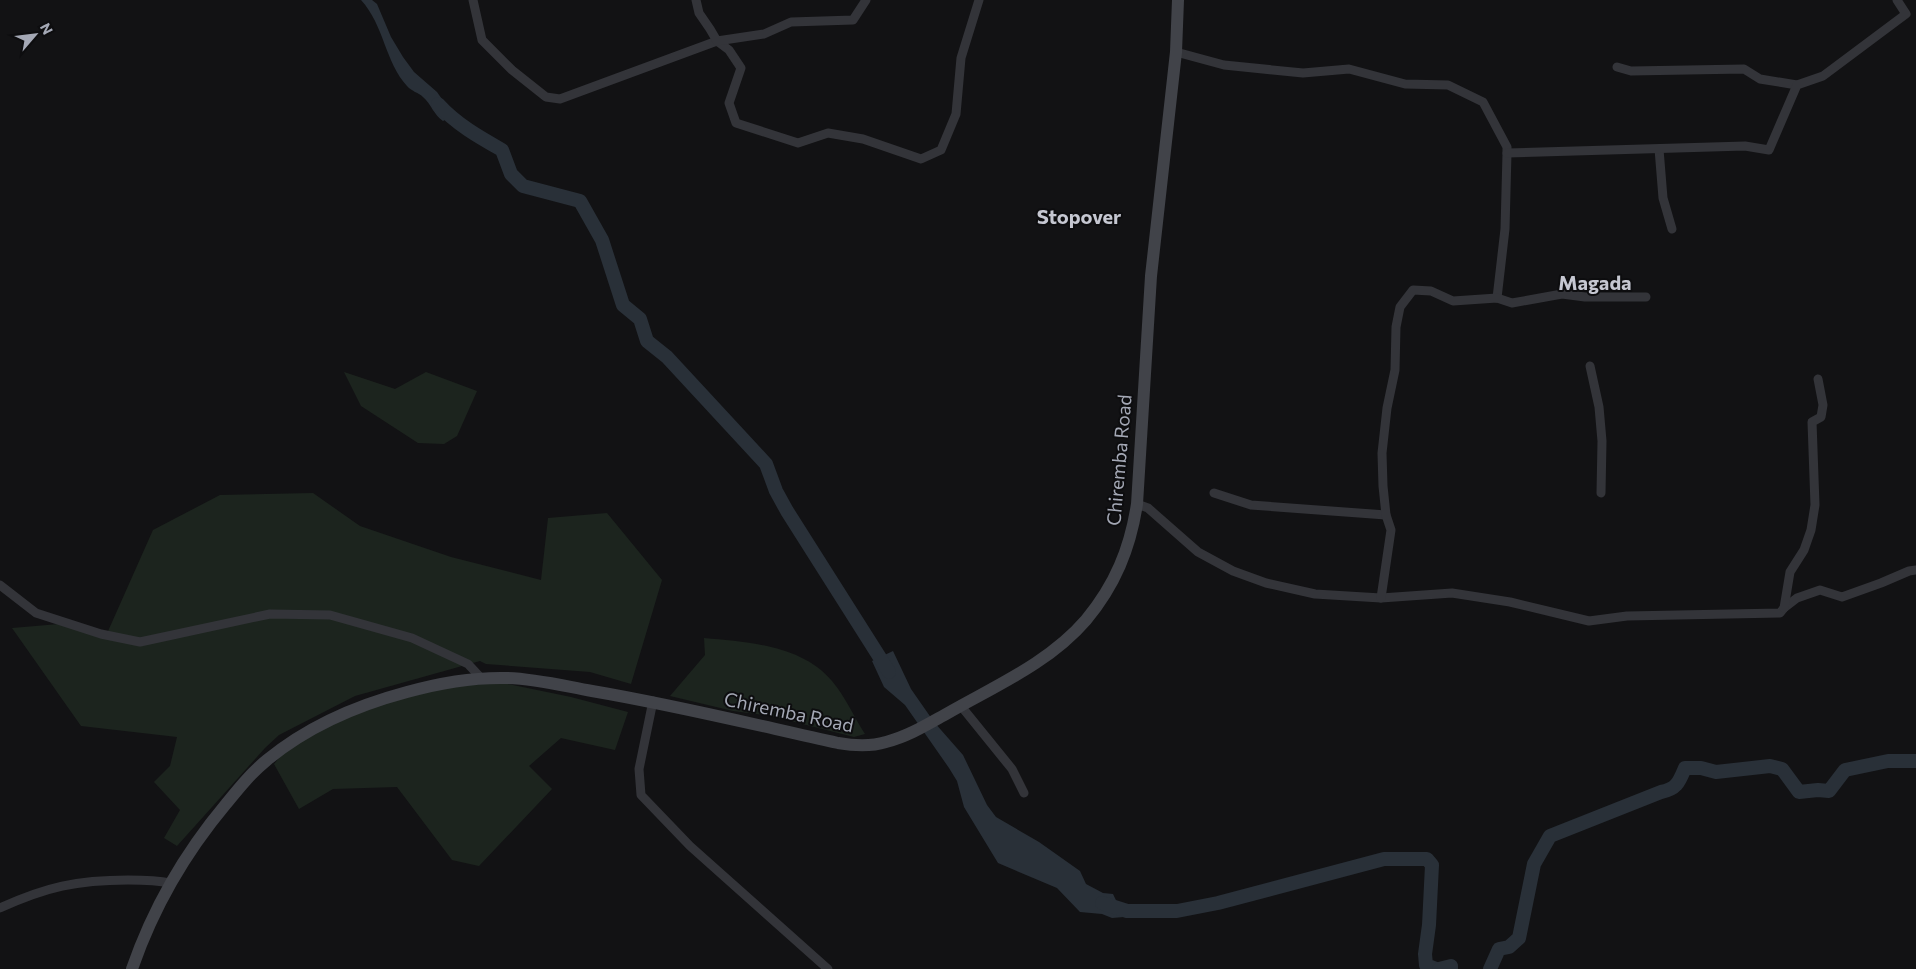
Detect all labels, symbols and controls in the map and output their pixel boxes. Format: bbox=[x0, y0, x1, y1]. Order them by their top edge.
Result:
north arrow bbox=[10, 10, 60, 60]
text: N bbox=[37, 20, 57, 37]
district label: Stopover bbox=[1037, 204, 1121, 228]
district label: Magada bbox=[1558, 270, 1632, 294]
street label: Chiremba Road bbox=[1101, 393, 1136, 527]
street label: Chiremba Road bbox=[722, 687, 856, 736]

